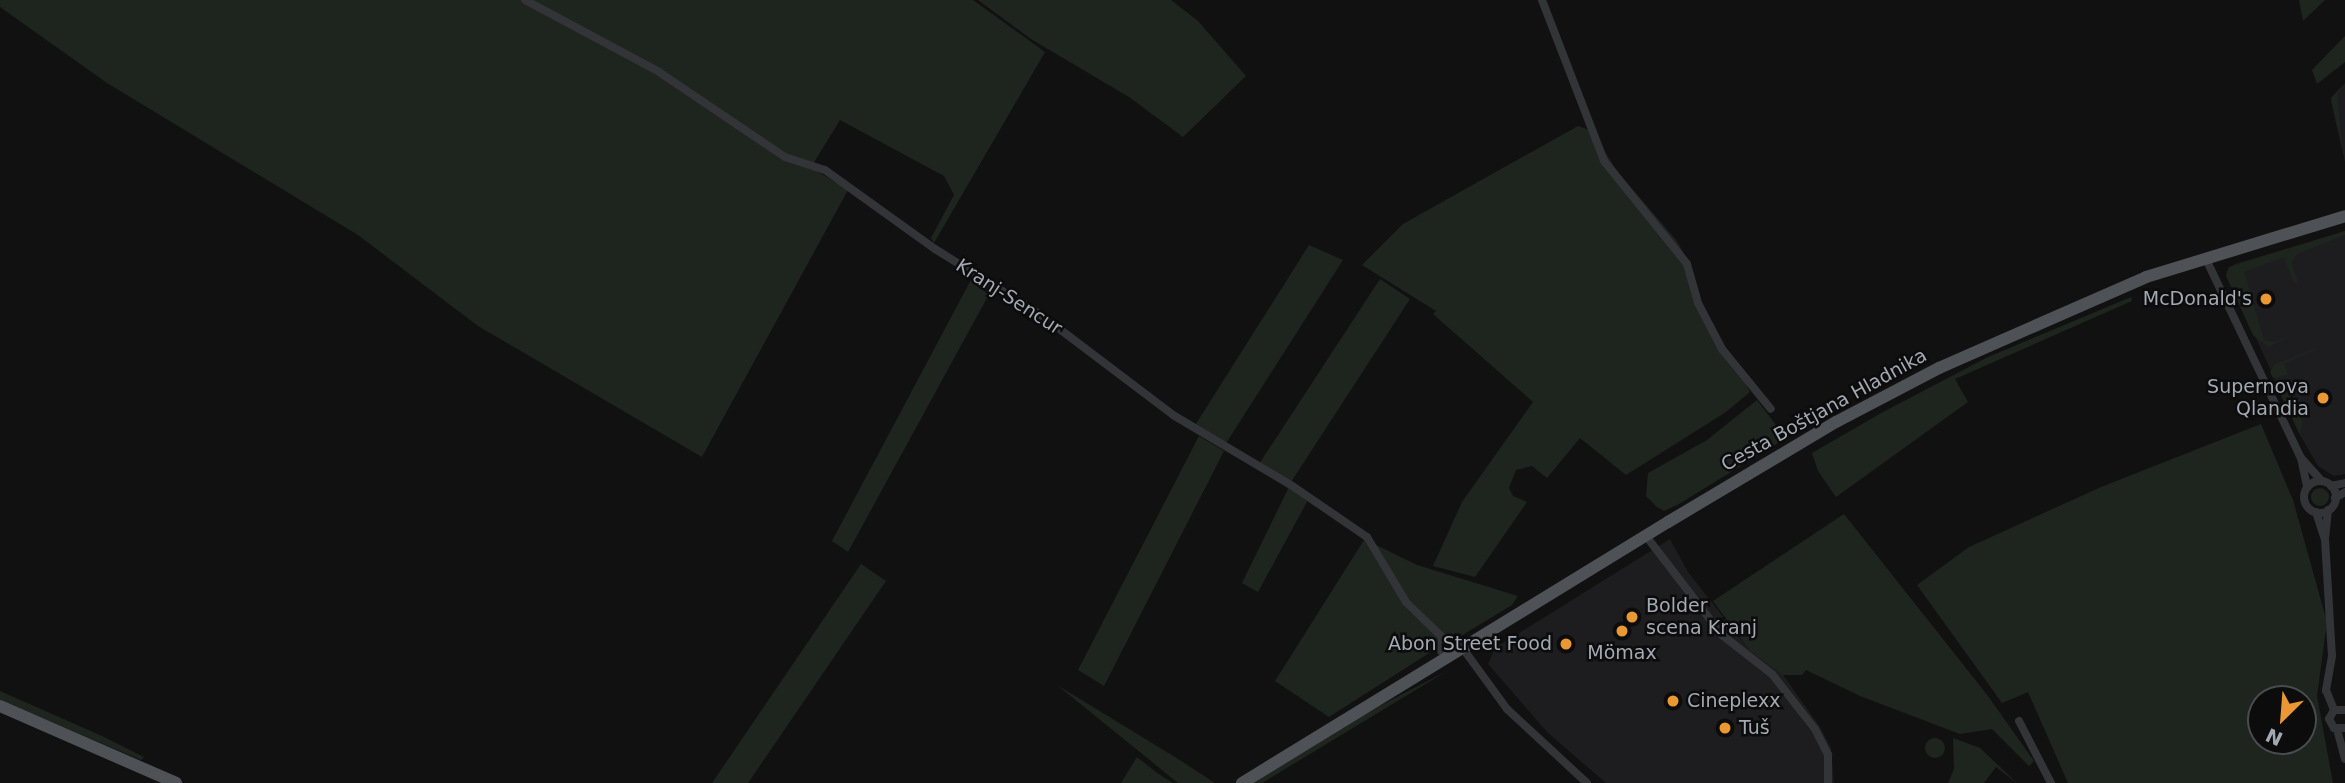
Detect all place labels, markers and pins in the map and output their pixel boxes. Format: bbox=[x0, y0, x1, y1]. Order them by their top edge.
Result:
place label: McDonald's bbox=[2143, 288, 2252, 310]
marker: McDonald's bbox=[2258, 291, 2274, 307]
place label: Supernova Qlandia bbox=[2207, 376, 2309, 420]
marker: Supernova Qlandia bbox=[2315, 390, 2331, 406]
place label: Bolder scena Kranj bbox=[1646, 595, 1757, 639]
marker: Bolder scena Kranj bbox=[1624, 609, 1640, 625]
marker: Mömax bbox=[1614, 623, 1630, 639]
place label: Abon Street Food bbox=[1388, 633, 1552, 655]
marker: Abon Street Food bbox=[1558, 636, 1574, 652]
place label: Mömax bbox=[1587, 642, 1657, 664]
place label: Cineplexx bbox=[1687, 690, 1780, 712]
marker: Cineplexx bbox=[1665, 693, 1681, 709]
place label: Tuš bbox=[1739, 717, 1770, 739]
marker: Tuš bbox=[1717, 720, 1733, 736]

